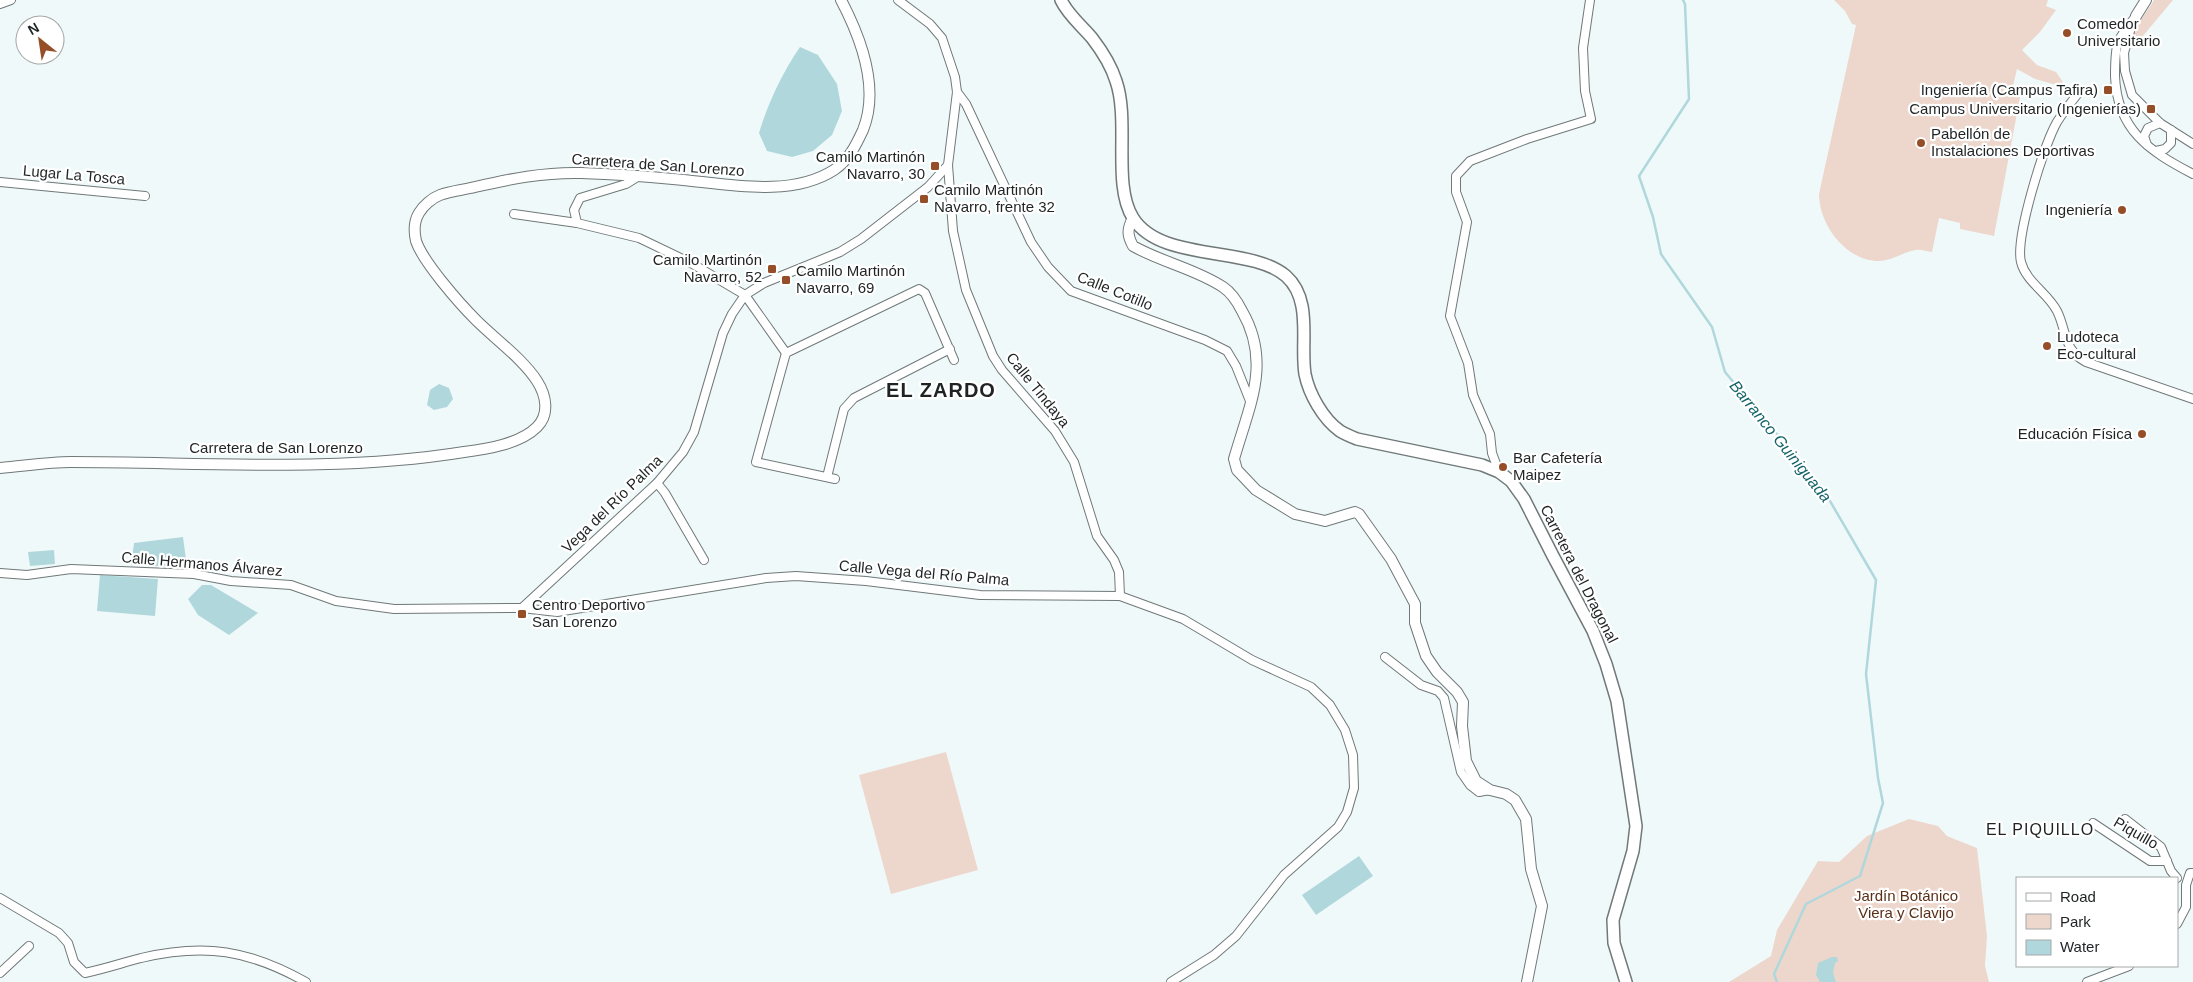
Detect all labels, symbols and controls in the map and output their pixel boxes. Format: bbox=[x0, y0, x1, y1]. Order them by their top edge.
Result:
north arrow bbox=[15, 15, 65, 65]
place label: Comedor Universitario bbox=[2077, 15, 2160, 49]
text: N bbox=[25, 19, 42, 38]
marker: Comedor Universitario bbox=[2061, 27, 2073, 39]
place label: Ingeniería (Campus Tafira) bbox=[1921, 81, 2098, 98]
marker: Ingeniería (Campus Tafira) bbox=[2102, 84, 2114, 96]
place label: Campus Universitario (Ingenierías) bbox=[1909, 100, 2141, 117]
marker: Campus Universitario (Ingenierías) bbox=[2145, 103, 2157, 115]
place label: Pabellón de Instalaciones Deportivas bbox=[1931, 125, 2094, 159]
marker: Pabellón de Instalaciones Deportivas bbox=[1915, 137, 1927, 149]
place label: Camilo Martinón Navarro, 30 bbox=[816, 148, 925, 182]
street label: Carretera de San Lorenzo bbox=[571, 150, 745, 179]
marker: Camilo Martinón Navarro, 30 bbox=[929, 160, 941, 172]
street label: Lugar La Tosca bbox=[22, 162, 126, 187]
place label: Camilo Martinón Navarro, frente 32 bbox=[934, 181, 1055, 215]
marker: Camilo Martinón Navarro, frente 32 bbox=[918, 193, 930, 205]
place label: Ingeniería bbox=[2045, 201, 2113, 218]
marker: Ingeniería bbox=[2116, 204, 2128, 216]
place label: Camilo Martinón Navarro, 52 bbox=[653, 251, 762, 285]
place label: Camilo Martinón Navarro, 69 bbox=[796, 262, 905, 296]
marker: Camilo Martinón Navarro, 52 bbox=[766, 263, 778, 275]
street label: Calle Cotillo bbox=[1075, 268, 1155, 313]
marker: Camilo Martinón Navarro, 69 bbox=[780, 274, 792, 286]
place label: Ludoteca Eco-cultural bbox=[2057, 328, 2136, 362]
marker: Ludoteca Eco-cultural bbox=[2041, 340, 2053, 352]
street label: Calle Tindaya bbox=[1003, 349, 1074, 431]
water label: Barranco Guiniguada bbox=[1726, 377, 1835, 505]
district label: EL ZARDO bbox=[886, 379, 996, 401]
place label: Educación Física bbox=[2018, 425, 2133, 442]
marker: Educación Física bbox=[2136, 428, 2148, 440]
street label: Carretera de San Lorenzo bbox=[189, 439, 363, 456]
place label: Bar Cafetería Maipez bbox=[1513, 449, 1603, 483]
street label: Vega del Río Palma bbox=[558, 451, 666, 556]
marker: Bar Cafetería Maipez bbox=[1497, 461, 1509, 473]
street label: Carretera del Dragonal bbox=[1537, 502, 1622, 646]
street label: Calle Hermanos Álvarez bbox=[121, 548, 283, 579]
street label: Calle Vega del Río Palma bbox=[838, 557, 1011, 588]
place label: Centro Deportivo San Lorenzo bbox=[532, 596, 645, 630]
marker: Centro Deportivo San Lorenzo bbox=[516, 608, 528, 620]
street label: Piquillo bbox=[2111, 813, 2161, 852]
district label: EL PIQUILLO bbox=[1986, 821, 2094, 838]
legend bbox=[2016, 877, 2178, 967]
park label: Jardín Botánico Viera y Clavijo bbox=[1854, 887, 1958, 921]
text: Road bbox=[2060, 888, 2096, 905]
text: Park bbox=[2060, 913, 2091, 930]
text: Water bbox=[2060, 938, 2099, 955]

